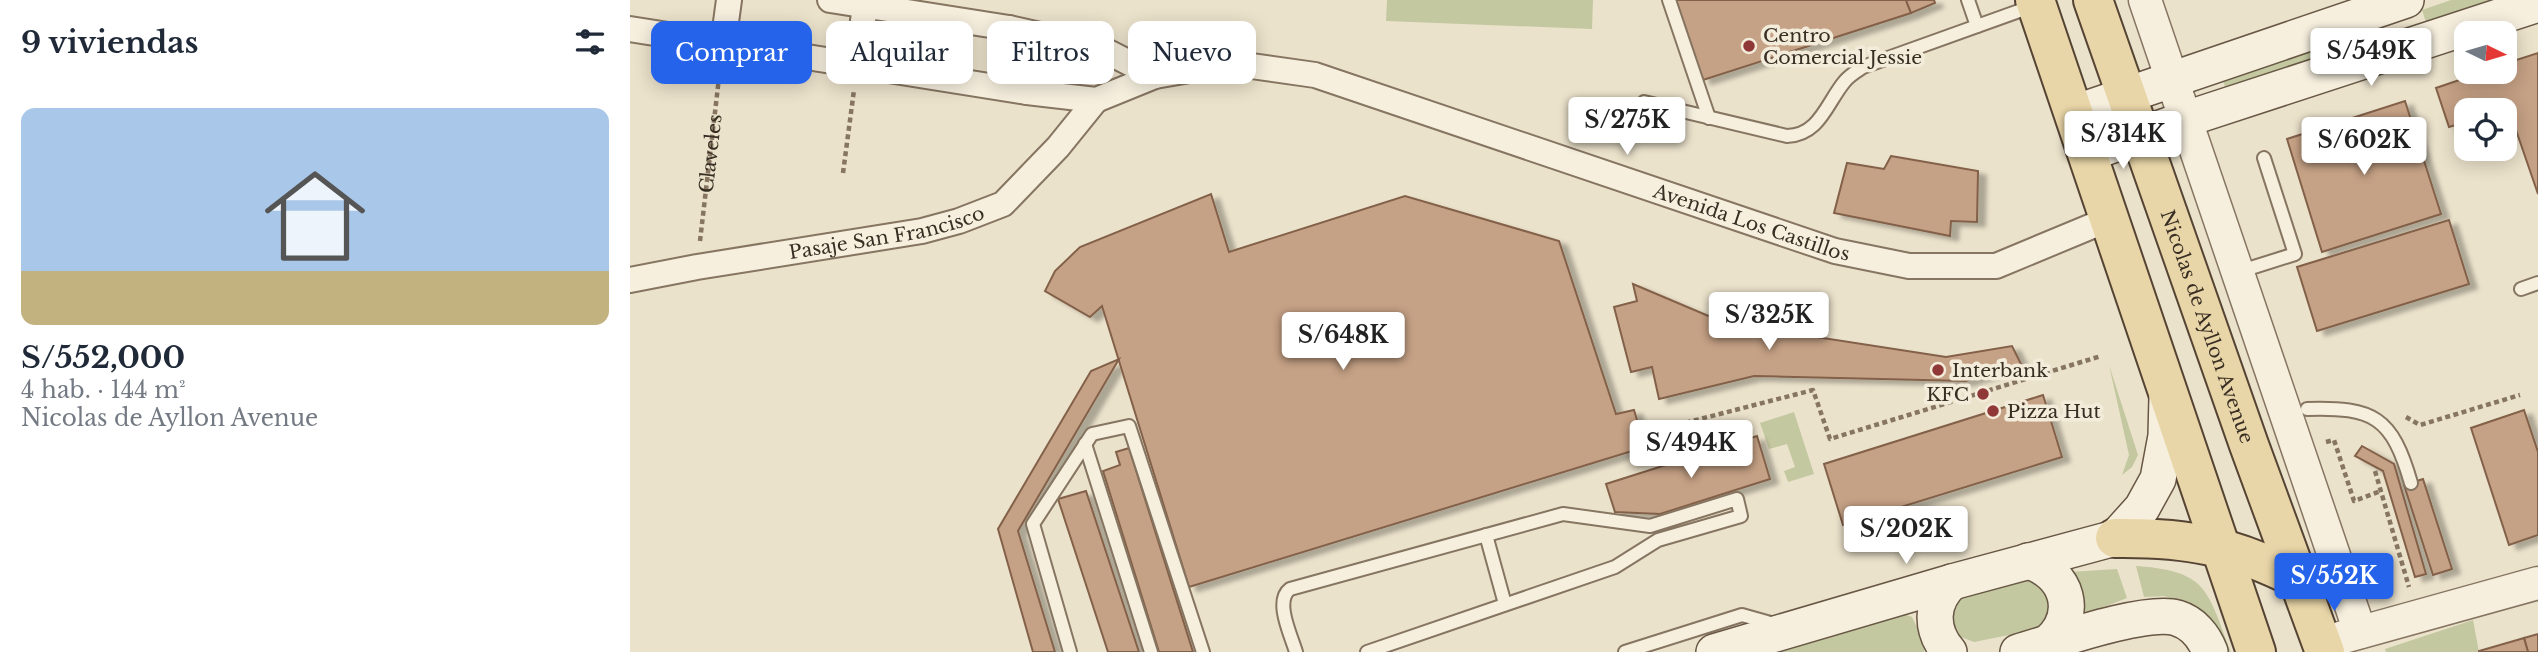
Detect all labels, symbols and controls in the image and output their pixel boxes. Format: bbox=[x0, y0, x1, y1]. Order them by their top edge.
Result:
chip: Comprar bbox=[651, 21, 812, 84]
chip: Alquilar bbox=[826, 21, 973, 84]
chip: Filtros bbox=[987, 21, 1114, 84]
chip: Nuevo bbox=[1128, 21, 1256, 84]
north arrow bbox=[2454, 21, 2516, 84]
map controls bbox=[2454, 21, 2517, 161]
icon: filters bbox=[571, 23, 609, 61]
text: 9 viviendas bbox=[21, 24, 198, 61]
place label: Centro Comercial Jessie bbox=[1763, 24, 1922, 69]
pin: S/549K bbox=[2314, 28, 2428, 88]
text: S/549K bbox=[2326, 37, 2416, 65]
marker: Centro Comercial Jessie bbox=[1741, 38, 1757, 54]
pin: S/275K bbox=[1570, 97, 1684, 157]
button: locate bbox=[2454, 98, 2517, 161]
text: S/275K bbox=[1584, 106, 1670, 134]
pin: S/314K bbox=[2066, 111, 2180, 171]
street label: Claveles bbox=[695, 113, 727, 194]
pin: S/602K bbox=[2307, 118, 2421, 177]
text: S/314K bbox=[2080, 120, 2166, 148]
text: S/602K bbox=[2318, 126, 2410, 154]
icon: home bbox=[252, 153, 378, 279]
street label: Avenida Los Castillos bbox=[1649, 179, 1852, 266]
street label: Pasaje San Francisco bbox=[787, 201, 988, 264]
street label: Nicolas de Ayllon Avenue bbox=[2155, 207, 2258, 446]
pin: S/325K bbox=[1712, 292, 1826, 352]
text: S/325K bbox=[1725, 301, 1813, 329]
pin: S/648K bbox=[1286, 312, 1400, 372]
text: S/648K bbox=[1298, 321, 1388, 349]
text: S/552,000 bbox=[21, 339, 185, 376]
place label: Interbank bbox=[1952, 359, 2048, 382]
marker: Interbank bbox=[1930, 362, 1946, 378]
text: 4 hab. · 144 m² bbox=[21, 376, 186, 404]
place label: KFC bbox=[1926, 383, 1969, 406]
marker: KFC bbox=[1975, 386, 1991, 402]
place label: Pizza Hut bbox=[2007, 400, 2101, 423]
marker: Pizza Hut bbox=[1985, 403, 2001, 419]
text: Nicolas de Ayllon Avenue bbox=[21, 404, 318, 432]
pin: S/494K bbox=[1634, 420, 1748, 480]
text: S/494K bbox=[1646, 429, 1736, 457]
pin: S/202K bbox=[1849, 506, 1963, 566]
text: S/202K bbox=[1860, 515, 1952, 543]
pin: S/552K bbox=[2277, 554, 2391, 613]
text: S/552K bbox=[2290, 562, 2378, 590]

